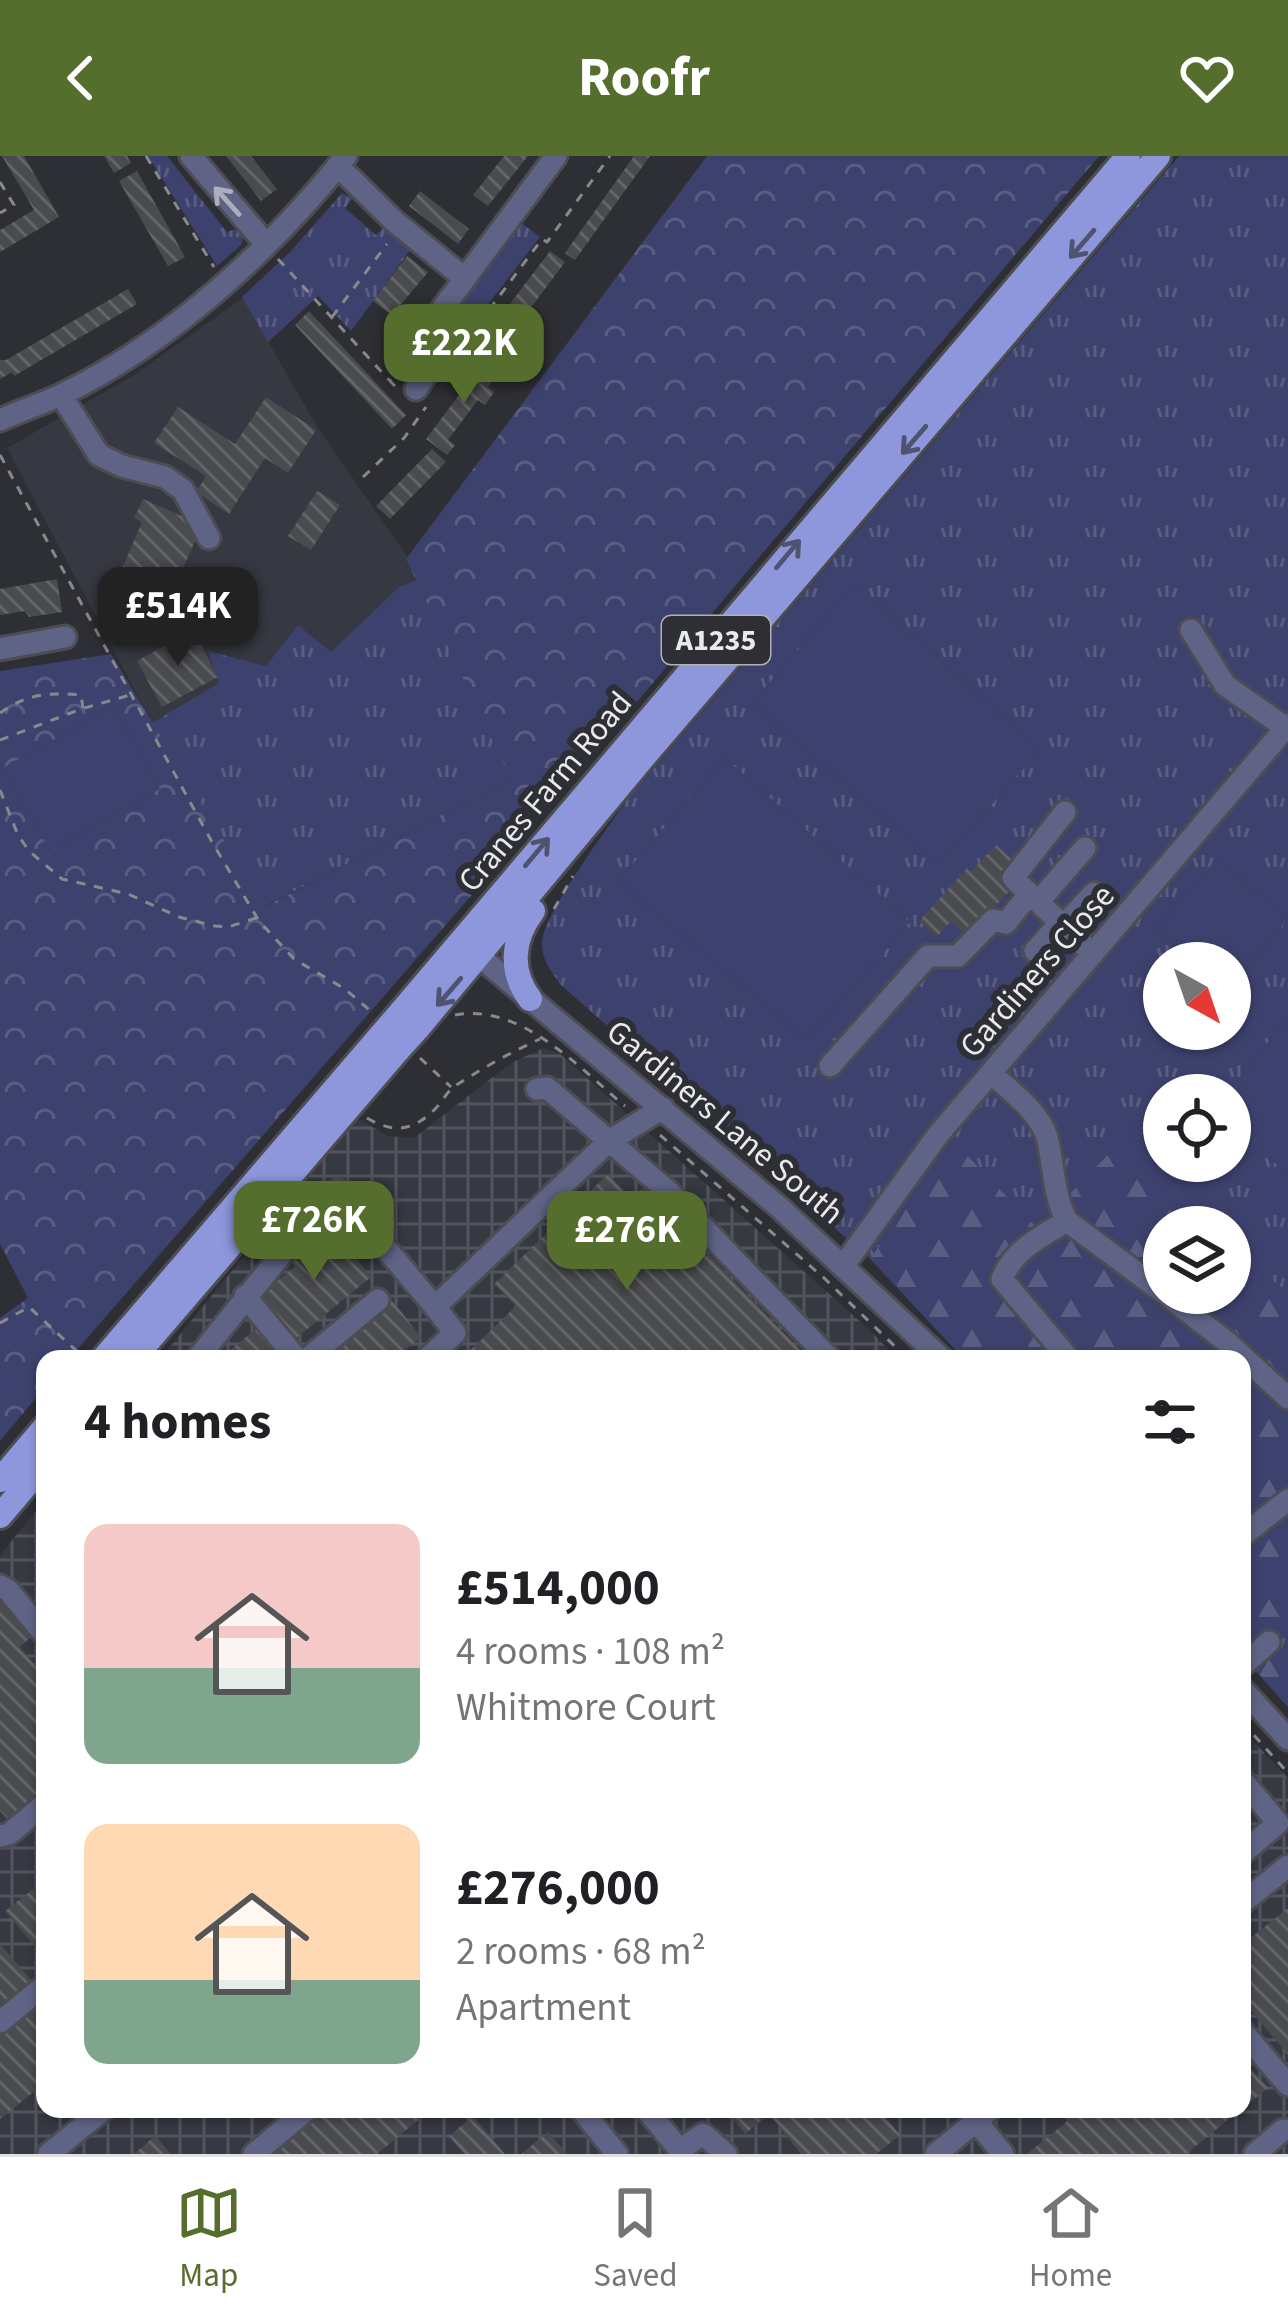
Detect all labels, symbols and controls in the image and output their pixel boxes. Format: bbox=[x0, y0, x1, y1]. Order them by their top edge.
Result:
text: Roofr bbox=[578, 40, 710, 117]
icon: back bbox=[48, 45, 114, 111]
icon: heart bbox=[1174, 45, 1240, 111]
one-way arrow bbox=[214, 186, 241, 217]
one-way arrow bbox=[1068, 228, 1096, 259]
pin: £222K bbox=[380, 304, 548, 406]
text: £222K bbox=[411, 315, 517, 371]
one-way arrow bbox=[901, 424, 929, 455]
one-way arrow bbox=[774, 539, 802, 570]
pin: £514K bbox=[94, 567, 262, 669]
text: £514K bbox=[125, 578, 231, 634]
road number: A1235 bbox=[662, 616, 770, 664]
street label: Cranes Farm Road bbox=[447, 681, 643, 902]
one-way arrow bbox=[522, 837, 550, 868]
street label: Gardiners Close bbox=[949, 874, 1126, 1068]
north arrow bbox=[1143, 942, 1251, 1050]
map controls bbox=[1143, 942, 1251, 1314]
one-way arrow bbox=[435, 976, 463, 1007]
street label: Gardiners Lane South bbox=[596, 1009, 854, 1236]
button: locate bbox=[1143, 1074, 1251, 1182]
pin: £726K bbox=[230, 1181, 398, 1283]
pin: £276K bbox=[543, 1191, 711, 1293]
text: £726K bbox=[261, 1192, 367, 1248]
text: £276K bbox=[574, 1202, 680, 1258]
button: layers bbox=[1143, 1206, 1251, 1314]
text: 4 homes bbox=[84, 1386, 271, 1458]
icon: filters bbox=[1137, 1389, 1203, 1455]
text: £514,000 bbox=[456, 1552, 660, 1624]
icon: home bbox=[180, 1572, 324, 1716]
text: 4 rooms · 108 m² bbox=[456, 1624, 725, 1680]
text: Whitmore Court bbox=[456, 1680, 716, 1736]
text: £276,000 bbox=[456, 1852, 660, 1924]
icon: home bbox=[180, 1872, 324, 2016]
text: 2 rooms · 68 m² bbox=[456, 1924, 706, 1980]
text: Apartment bbox=[456, 1980, 631, 2036]
tab: Map bbox=[176, 2180, 242, 2299]
tab: Saved bbox=[593, 2180, 678, 2299]
tab: Home bbox=[1029, 2180, 1112, 2299]

